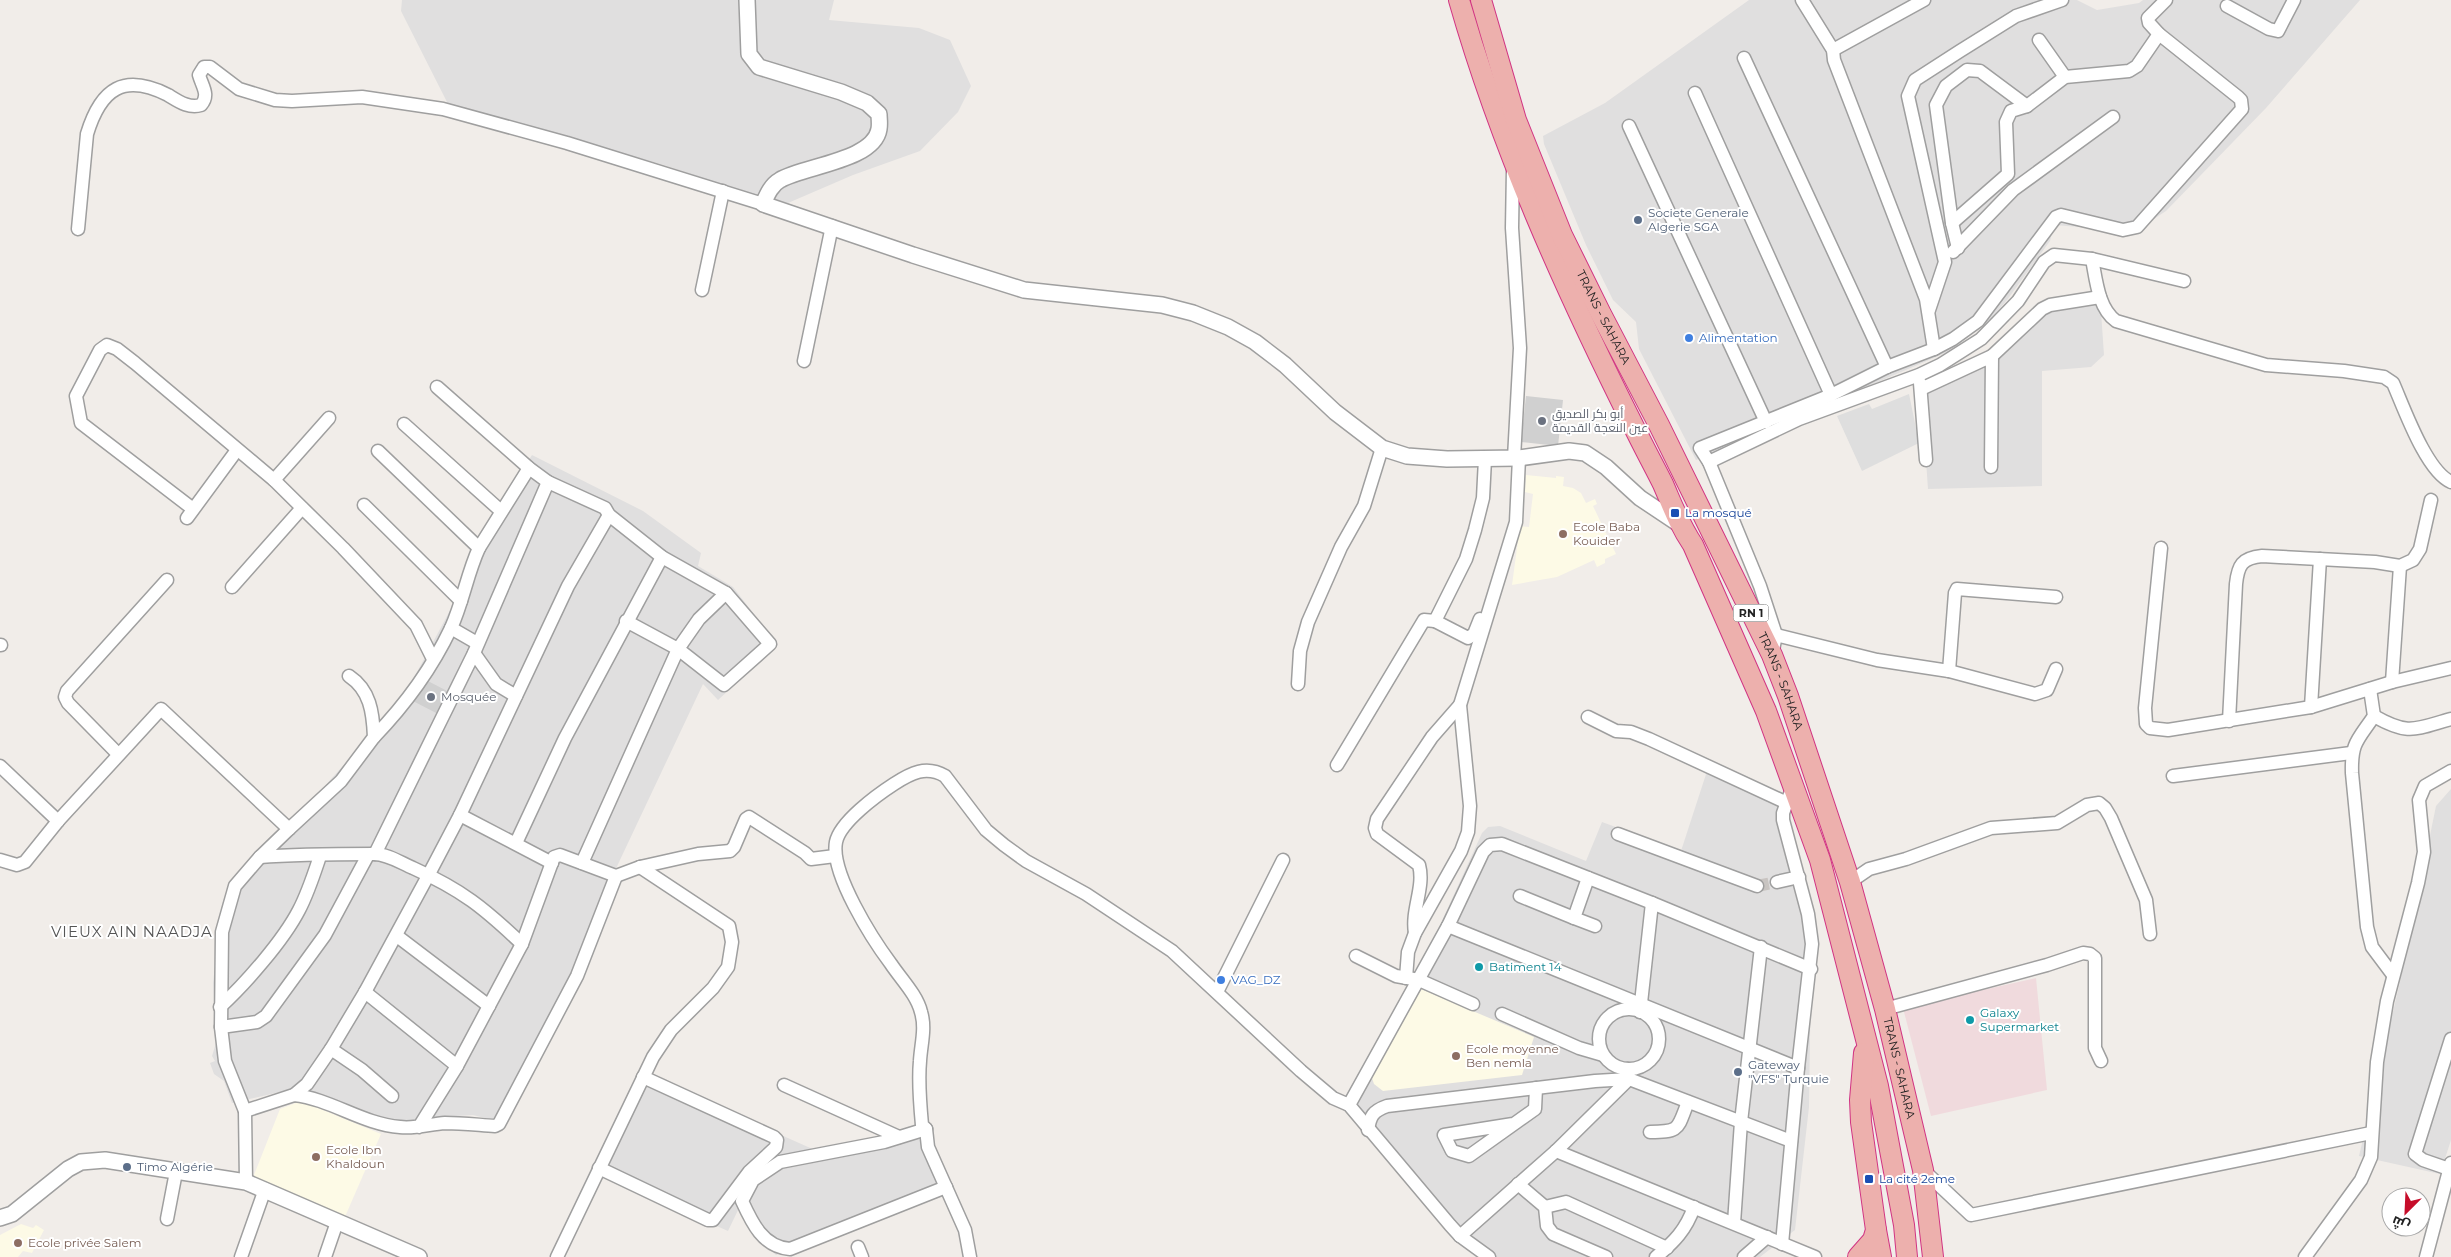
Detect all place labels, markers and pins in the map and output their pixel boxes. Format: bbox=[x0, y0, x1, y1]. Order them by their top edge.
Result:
place label: Societe Generale Algerie SGA bbox=[1648, 205, 1749, 234]
marker: Societe Generale Algerie SGA bbox=[1632, 214, 1644, 226]
place label: Alimentation bbox=[1699, 330, 1778, 345]
marker: Alimentation bbox=[1683, 332, 1695, 344]
place label: أبو بكر الصديق عين النعجة القديمة bbox=[1552, 406, 1648, 435]
marker: أبو بكر الصديق عين النعجة القديمة bbox=[1536, 415, 1548, 427]
place label: La mosqué bbox=[1685, 505, 1752, 520]
marker: La mosqué bbox=[1669, 507, 1681, 519]
place label: Ecole Baba Kouider bbox=[1573, 519, 1640, 548]
marker: Ecole Baba Kouider bbox=[1557, 528, 1569, 540]
place label: Mosquée bbox=[441, 689, 497, 704]
marker: Mosquée bbox=[425, 691, 437, 703]
place label: Batiment 14 bbox=[1489, 959, 1562, 974]
marker: Batiment 14 bbox=[1473, 961, 1485, 973]
place label: VAG_DZ bbox=[1231, 972, 1281, 987]
marker: VAG_DZ bbox=[1215, 974, 1227, 986]
place label: Galaxy Supermarket bbox=[1980, 1005, 2059, 1034]
marker: Galaxy Supermarket bbox=[1964, 1014, 1976, 1026]
place label: Ecole moyenne Ben nemla bbox=[1466, 1041, 1559, 1070]
marker: Ecole moyenne Ben nemla bbox=[1450, 1050, 1462, 1062]
place label: Gateway "VFS" Turquie bbox=[1748, 1057, 1829, 1086]
marker: Gateway "VFS" Turquie bbox=[1732, 1066, 1744, 1078]
place label: Ecole Ibn Khaldoun bbox=[326, 1142, 385, 1171]
marker: Ecole Ibn Khaldoun bbox=[310, 1151, 322, 1163]
place label: Timo Algérie bbox=[137, 1159, 213, 1174]
marker: Timo Algérie bbox=[121, 1161, 133, 1173]
place label: La cité 2eme bbox=[1879, 1171, 1955, 1186]
marker: La cité 2eme bbox=[1863, 1173, 1875, 1185]
place label: Ecole privée Salem bbox=[28, 1235, 141, 1250]
marker: Ecole privée Salem bbox=[12, 1237, 24, 1249]

